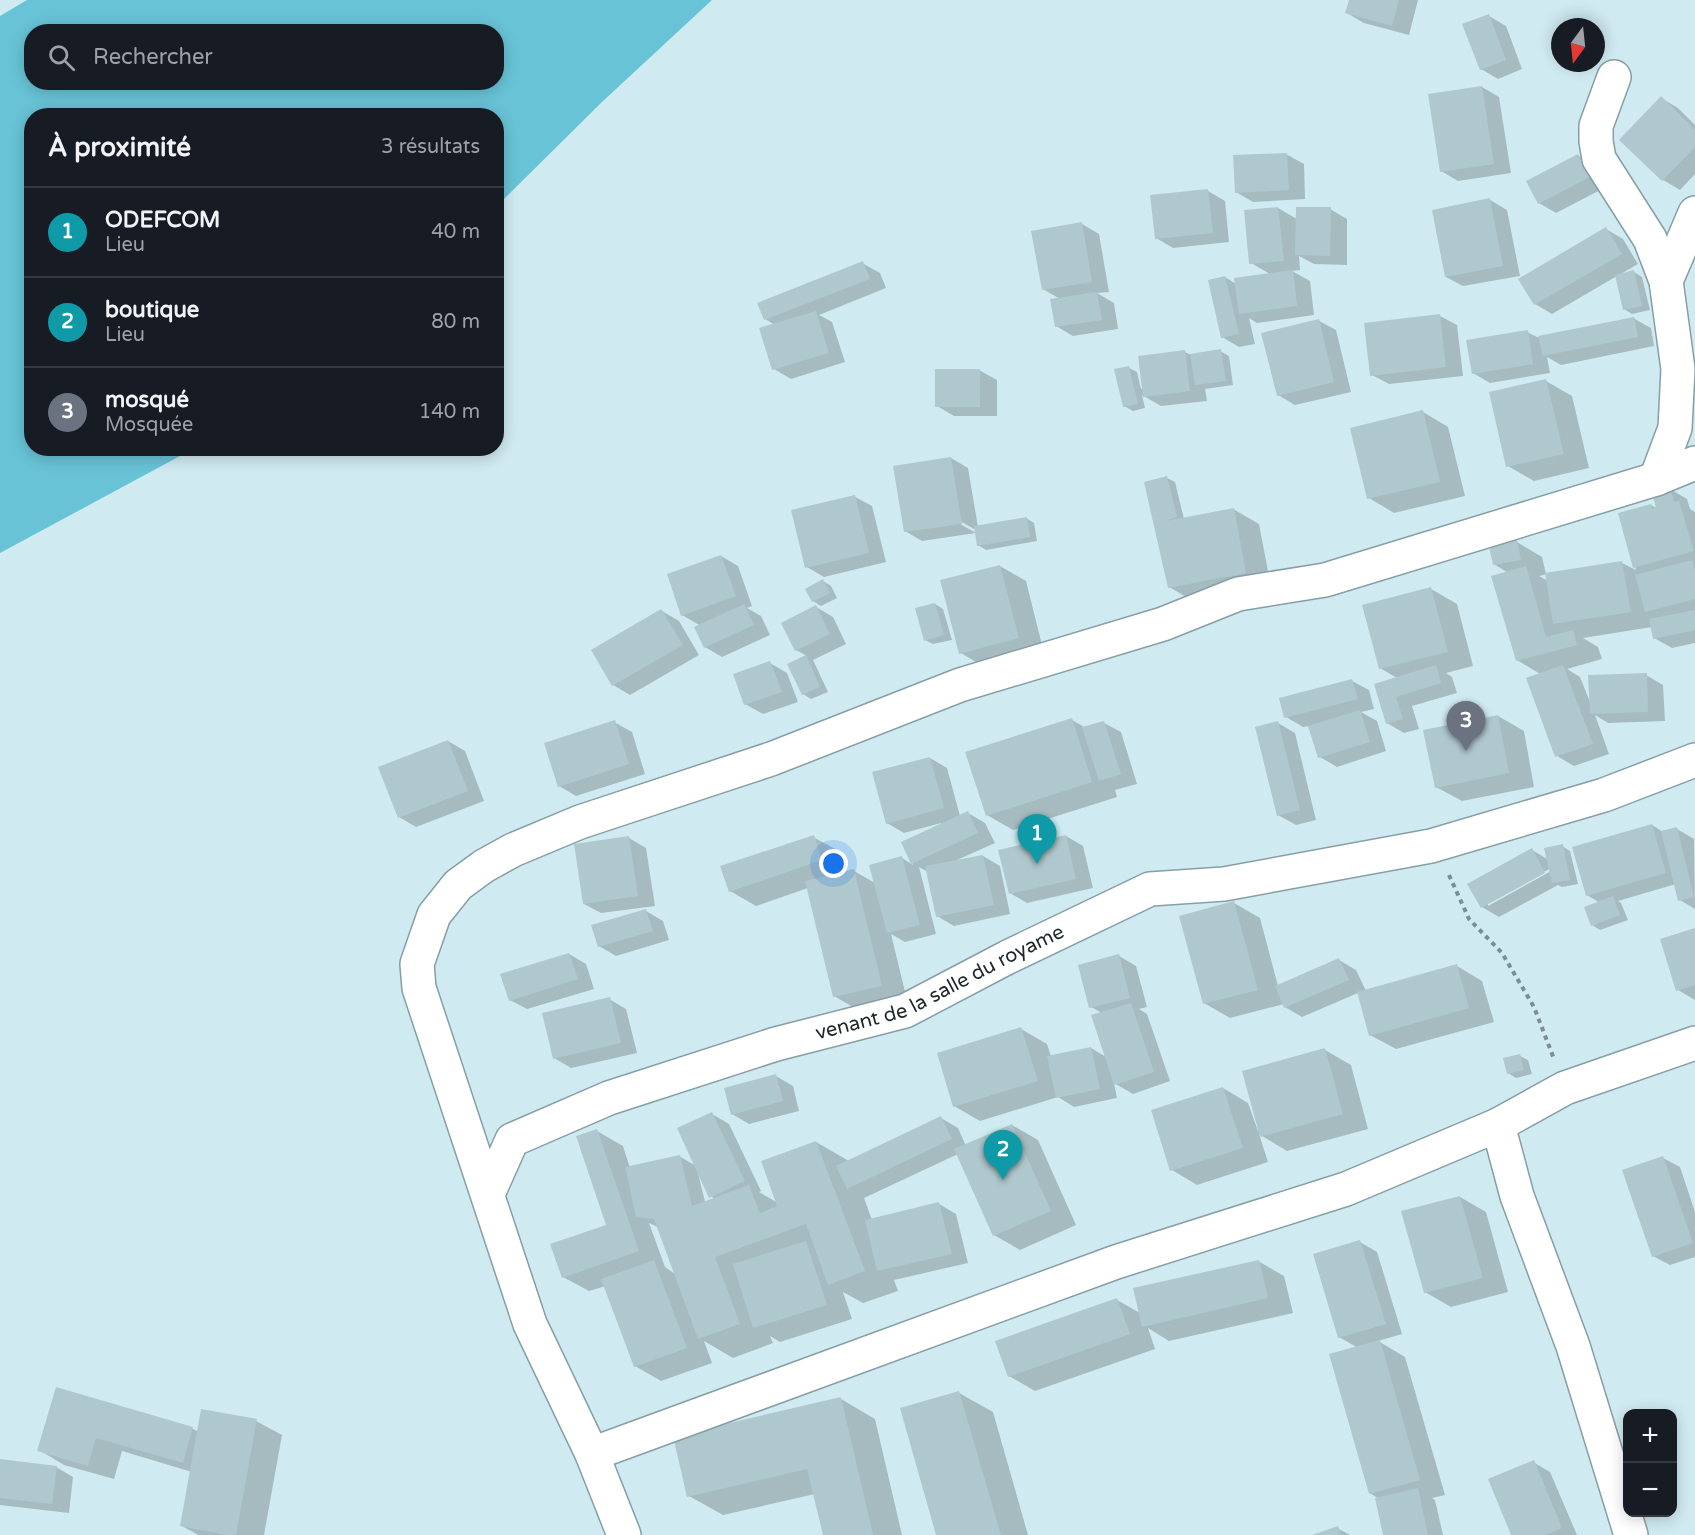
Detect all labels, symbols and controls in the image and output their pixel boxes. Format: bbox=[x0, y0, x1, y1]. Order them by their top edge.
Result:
north arrow bbox=[1551, 18, 1605, 72]
search box bbox=[24, 24, 504, 90]
icon: search bbox=[45, 41, 78, 74]
text: Rechercher bbox=[93, 44, 213, 70]
text: À proximité bbox=[48, 132, 191, 163]
text: 3 résultats bbox=[381, 135, 480, 159]
text: ODEFCOM bbox=[105, 207, 220, 233]
text: 1 bbox=[61, 220, 74, 244]
text: 40 m bbox=[431, 220, 480, 244]
text: Lieu bbox=[105, 233, 145, 257]
text: boutique bbox=[105, 297, 199, 323]
text: 2 bbox=[61, 310, 74, 334]
text: 80 m bbox=[431, 310, 480, 334]
text: Lieu bbox=[105, 323, 145, 347]
text: mosqué bbox=[105, 387, 189, 413]
text: 3 bbox=[61, 400, 74, 424]
text: 140 m bbox=[419, 400, 480, 424]
text: Mosquée bbox=[105, 413, 193, 437]
pin: 3 bbox=[1446, 702, 1486, 751]
pin: 1 bbox=[1018, 814, 1056, 864]
your location bbox=[819, 849, 848, 878]
street label: venant de la salle du royame bbox=[813, 920, 1068, 1045]
pin: 2 bbox=[984, 1130, 1022, 1180]
map controls bbox=[1623, 1409, 1677, 1517]
button: + bbox=[1623, 1409, 1677, 1463]
button: − bbox=[1623, 1463, 1677, 1517]

